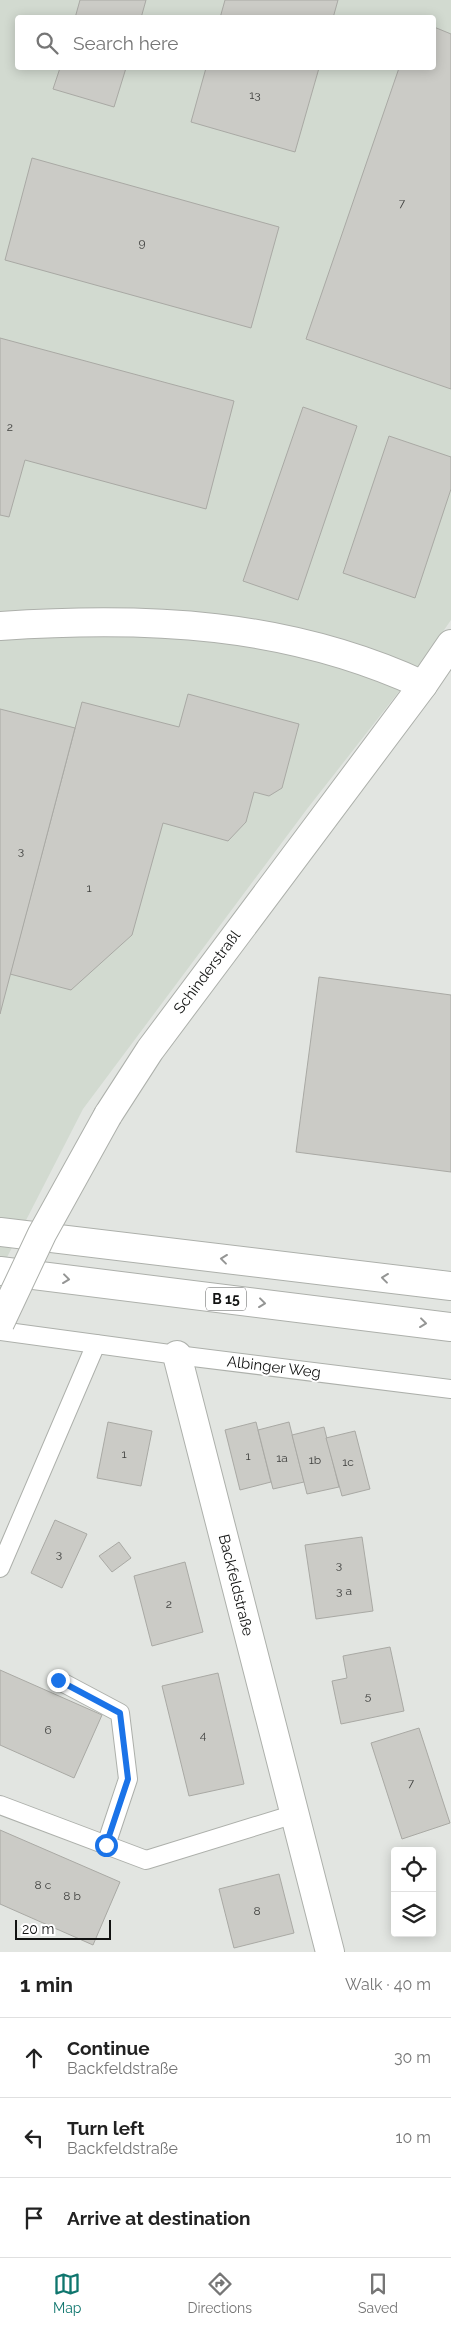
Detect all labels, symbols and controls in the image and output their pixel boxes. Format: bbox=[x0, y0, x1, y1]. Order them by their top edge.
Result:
search box bbox=[15, 15, 436, 70]
icon: search bbox=[33, 29, 61, 57]
text: Search here bbox=[73, 32, 179, 54]
house number: 13 bbox=[249, 88, 261, 102]
house number: 7 bbox=[399, 196, 406, 210]
house number: 9 bbox=[138, 236, 146, 250]
house number: 2 bbox=[7, 420, 13, 434]
house number: 3 bbox=[18, 844, 24, 858]
house number: 1 bbox=[86, 881, 92, 895]
street label: Schinderstraßl bbox=[170, 926, 245, 1017]
one-way arrow bbox=[220, 1254, 228, 1265]
one-way arrow bbox=[62, 1273, 70, 1284]
one-way arrow bbox=[381, 1273, 389, 1284]
road number: B 15 bbox=[206, 1288, 246, 1310]
one-way arrow bbox=[258, 1297, 266, 1308]
one-way arrow bbox=[419, 1317, 427, 1328]
street label: Albinger Weg bbox=[226, 1352, 322, 1382]
house number: 1 bbox=[121, 1447, 127, 1461]
house number: 1 bbox=[245, 1449, 251, 1463]
house number: 1a bbox=[276, 1451, 288, 1465]
house number: 1b bbox=[309, 1453, 321, 1467]
house number: 1c bbox=[342, 1455, 354, 1469]
street label: Backfeldstraße bbox=[215, 1532, 257, 1638]
house number: 3 bbox=[56, 1547, 62, 1561]
house number: 3 bbox=[336, 1558, 342, 1572]
house number: 3 a bbox=[336, 1584, 352, 1598]
house number: 2 bbox=[166, 1597, 172, 1611]
route end bbox=[47, 1669, 70, 1692]
house number: 5 bbox=[365, 1689, 372, 1703]
house number: 6 bbox=[44, 1723, 52, 1737]
house number: 4 bbox=[200, 1728, 207, 1742]
house number: 7 bbox=[408, 1776, 415, 1790]
route start bbox=[95, 1834, 118, 1857]
map controls bbox=[391, 1847, 436, 1937]
button: locate bbox=[391, 1847, 436, 1892]
house number: 8 c bbox=[35, 1878, 52, 1892]
house number: 8 b bbox=[63, 1889, 81, 1903]
button: layers bbox=[391, 1892, 436, 1937]
house number: 8 bbox=[253, 1904, 261, 1918]
scale bar bbox=[15, 1917, 111, 1940]
text: 20 m bbox=[22, 1921, 54, 1937]
text: 1 min bbox=[20, 1972, 73, 1997]
text: Walk · 40 m bbox=[345, 1975, 431, 1994]
text: Continue bbox=[67, 2037, 150, 2059]
icon: ahead bbox=[20, 2044, 48, 2072]
text: 30 m bbox=[394, 2048, 431, 2067]
text: Backfeldstraße bbox=[67, 2059, 178, 2078]
text: Turn left bbox=[67, 2117, 144, 2139]
icon: left bbox=[20, 2124, 48, 2152]
text: 10 m bbox=[396, 2128, 431, 2147]
text: Backfeldstraße bbox=[67, 2139, 178, 2158]
icon: arrive bbox=[20, 2204, 48, 2232]
text: Arrive at destination bbox=[67, 2207, 251, 2229]
tab: Map bbox=[53, 2270, 81, 2316]
tab: Directions bbox=[187, 2270, 252, 2316]
tab: Saved bbox=[358, 2270, 398, 2316]

